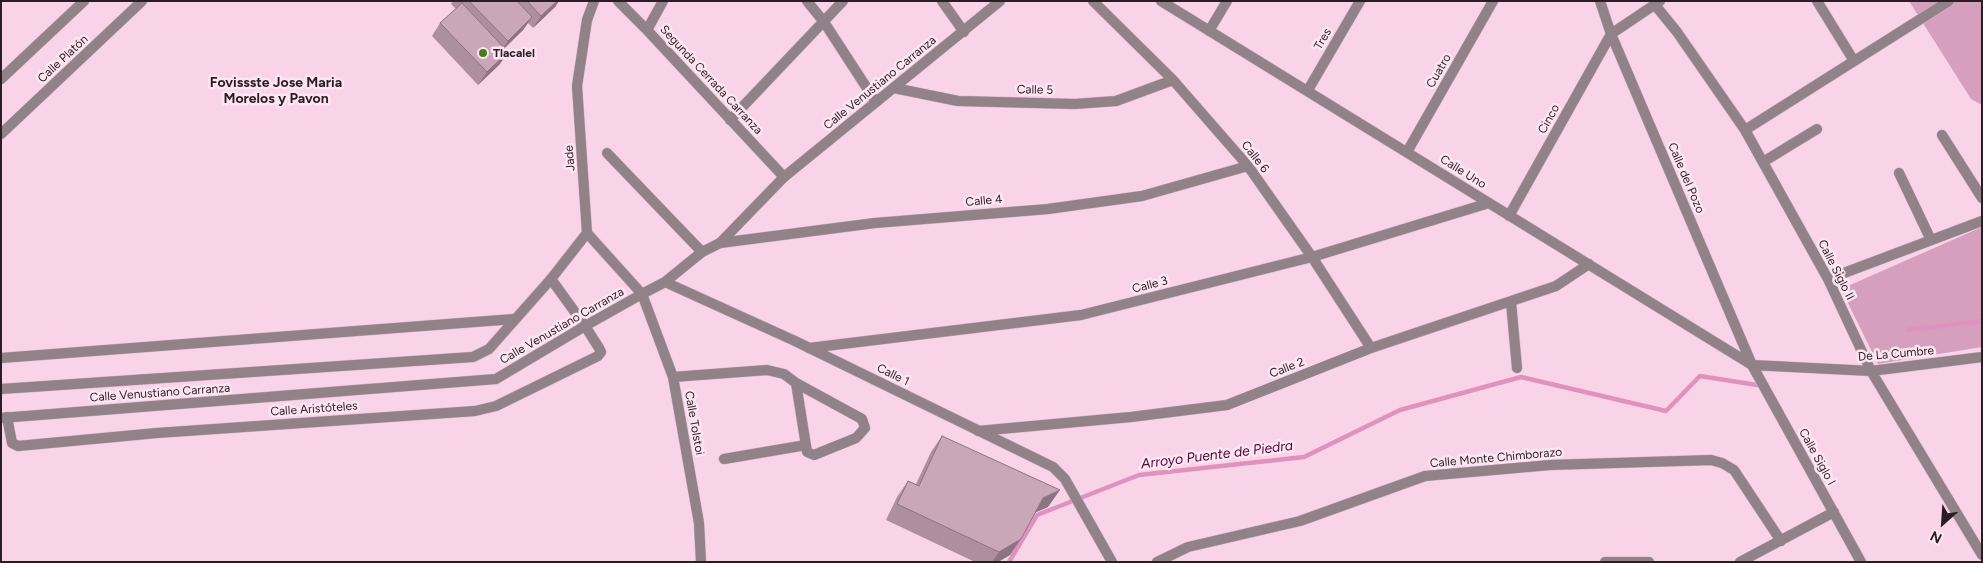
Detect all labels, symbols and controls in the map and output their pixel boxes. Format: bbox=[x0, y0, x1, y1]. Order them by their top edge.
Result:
street label: Segunda Cerrada Carranza bbox=[657, 23, 765, 137]
street label: Tres bbox=[1311, 26, 1335, 52]
street label: Calle Platón bbox=[35, 32, 91, 86]
street label: Calle Venustiano Carranza bbox=[821, 33, 939, 133]
place label: Tlacalel bbox=[493, 46, 535, 60]
marker: Tlacalel bbox=[477, 47, 489, 59]
street label: Cuatro bbox=[1424, 51, 1454, 91]
district label: Fovissste Jose Maria Morelos y Pavon bbox=[210, 75, 342, 108]
street label: Calle 5 bbox=[1017, 82, 1053, 98]
street label: Cinco bbox=[1535, 102, 1563, 136]
street label: Calle 6 bbox=[1238, 138, 1272, 176]
street label: Calle del Pozo bbox=[1665, 140, 1707, 216]
street label: Jade bbox=[562, 145, 578, 171]
street label: Calle Uno bbox=[1437, 152, 1489, 192]
street label: Calle 4 bbox=[965, 192, 1003, 210]
street label: Calle Siglo II bbox=[1815, 237, 1857, 303]
street label: Calle 3 bbox=[1131, 274, 1169, 296]
street label: Calle Venustiano Carranza bbox=[497, 285, 627, 367]
street label: De La Cumbre bbox=[1857, 344, 1935, 364]
street label: Calle 2 bbox=[1267, 355, 1307, 381]
street label: Calle 1 bbox=[874, 361, 912, 389]
street label: Calle Venustiano Carranza bbox=[89, 381, 231, 405]
street label: Calle Tolstoi bbox=[681, 390, 707, 456]
street label: Calle Aristóteles bbox=[270, 399, 358, 419]
street label: Calle Siglo I bbox=[1796, 426, 1838, 488]
water label: Arroyo Puente de Piedra bbox=[1140, 437, 1294, 473]
street label: Calle Monte Chimborazo bbox=[1429, 445, 1563, 471]
north arrow bbox=[1918, 498, 1968, 548]
text: N bbox=[1928, 527, 1945, 547]

